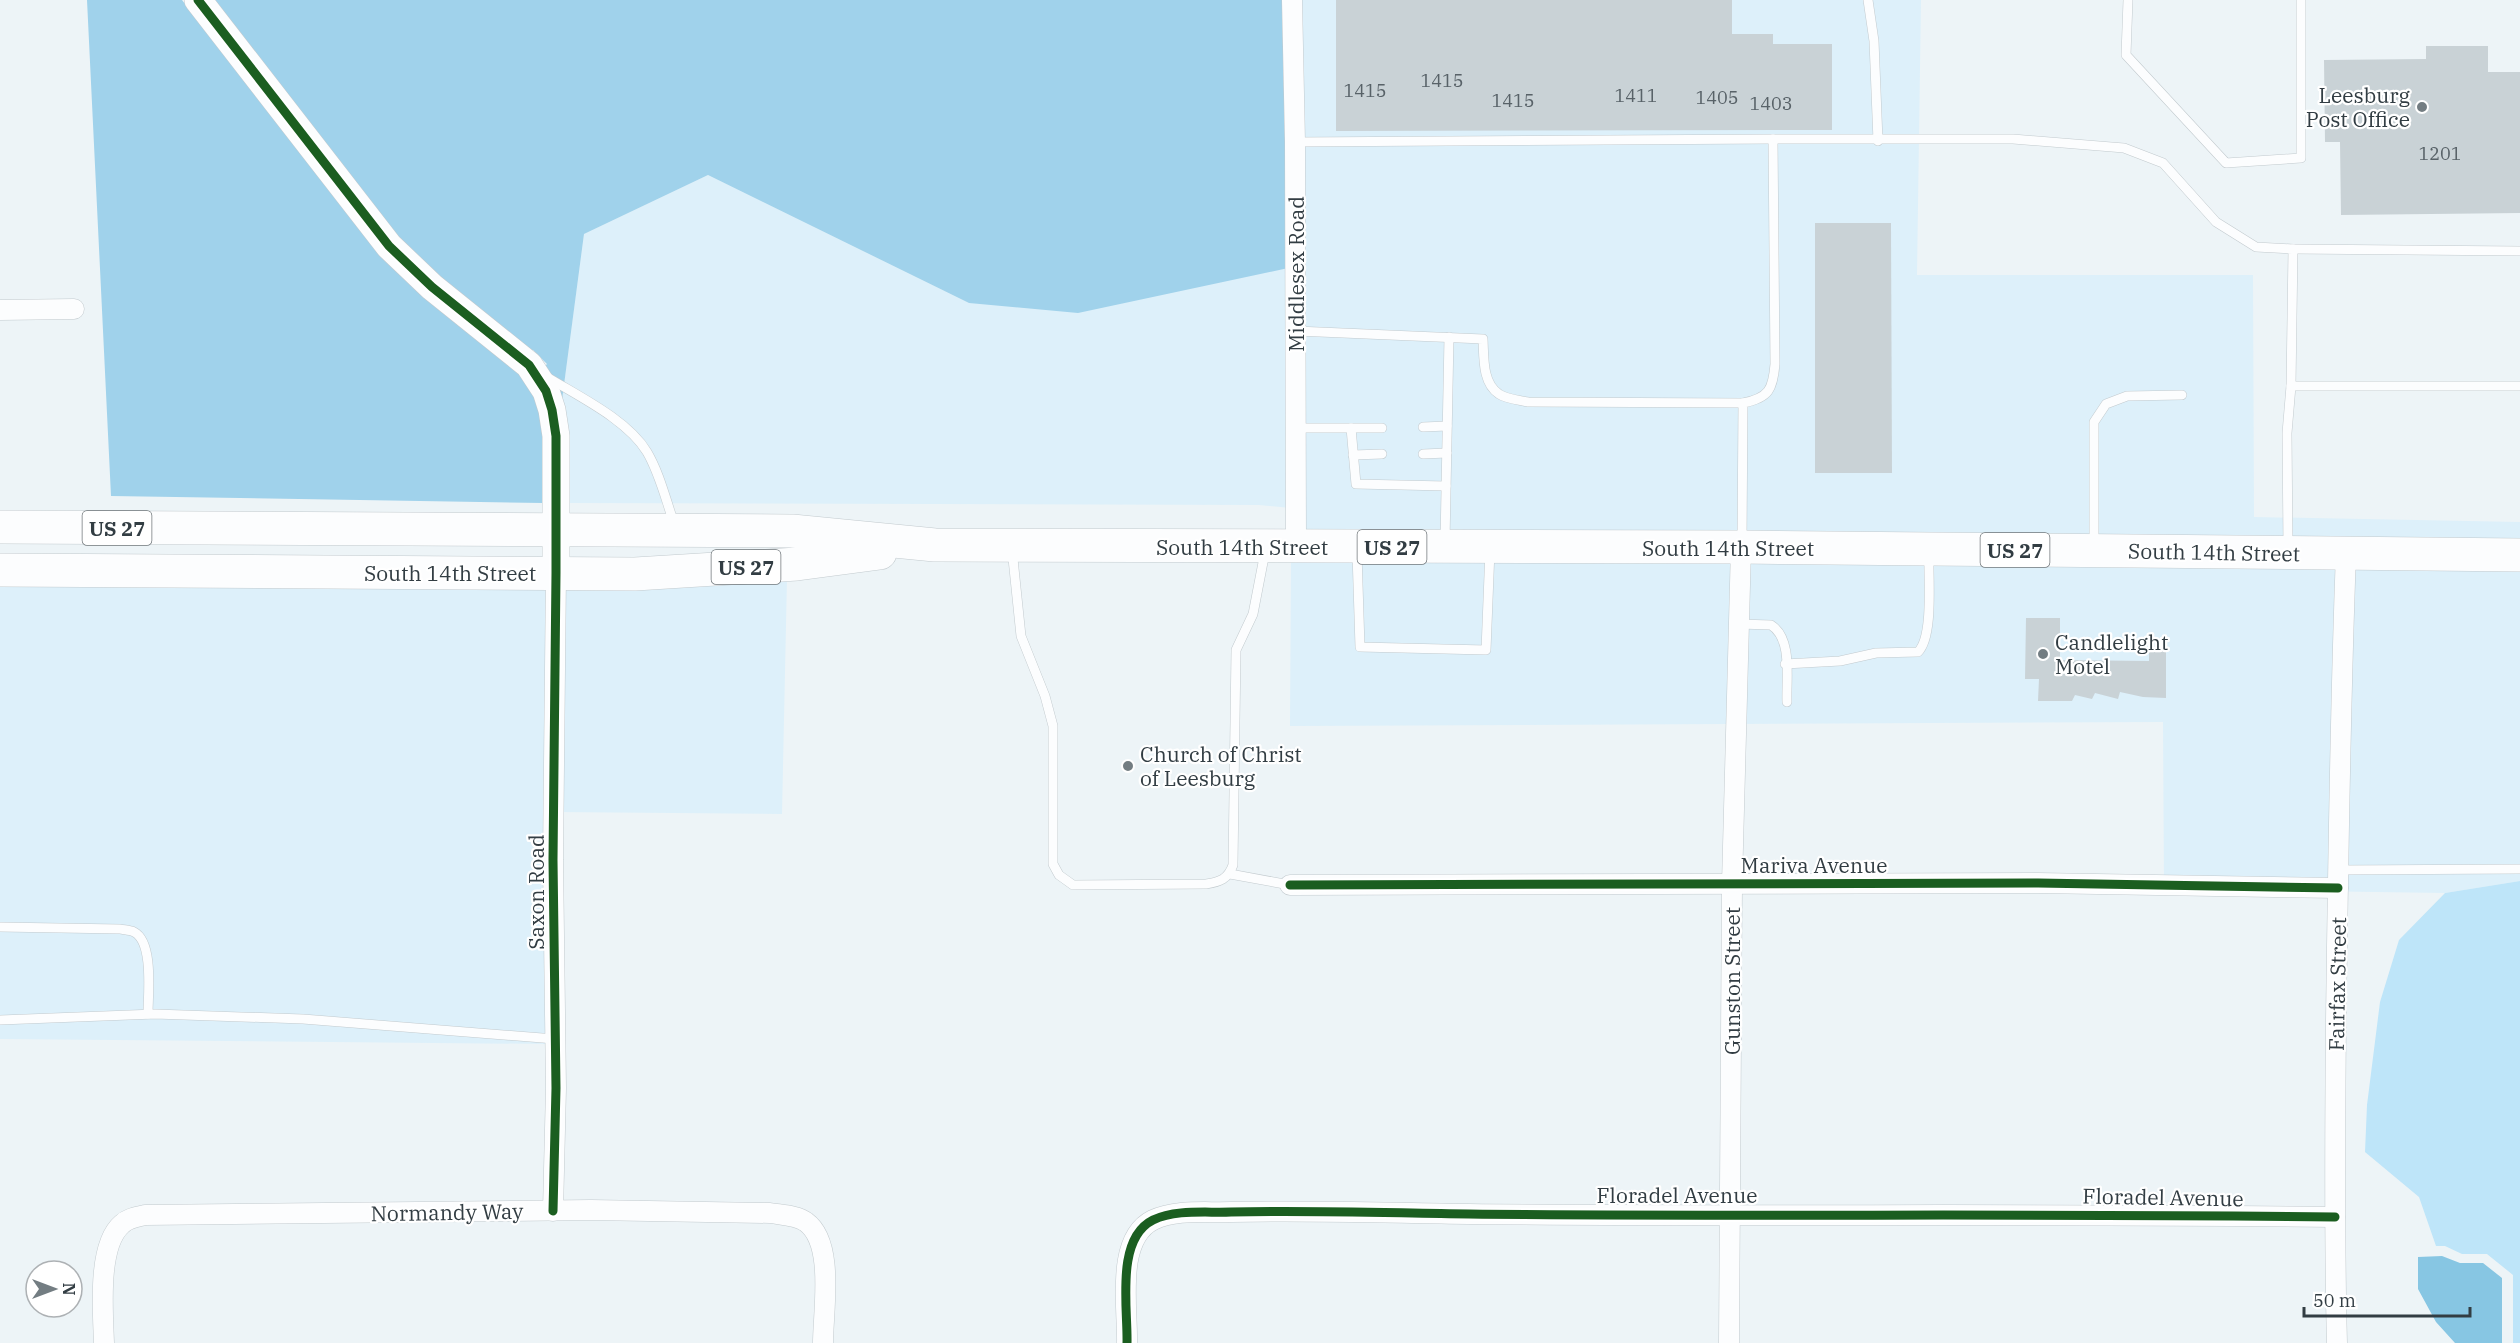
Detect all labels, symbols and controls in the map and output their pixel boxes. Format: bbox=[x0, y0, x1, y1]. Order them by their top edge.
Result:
house number: 1415 bbox=[1420, 69, 1464, 92]
house number: 1415 bbox=[1343, 79, 1387, 102]
place label: Leesburg Post Office bbox=[2306, 81, 2411, 133]
house number: 1411 bbox=[1614, 84, 1658, 107]
house number: 1405 bbox=[1695, 86, 1739, 109]
house number: 1415 bbox=[1491, 89, 1535, 112]
house number: 1403 bbox=[1749, 92, 1793, 115]
marker: Leesburg Post Office bbox=[2415, 100, 2429, 114]
house number: 1201 bbox=[2418, 142, 2462, 165]
street label: Middlesex Road bbox=[1282, 196, 1310, 352]
road number: US 27 bbox=[82, 511, 152, 545]
road number: US 27 bbox=[1358, 530, 1426, 564]
street label: South 14th Street bbox=[1156, 533, 1328, 561]
road number: US 27 bbox=[1980, 533, 2050, 567]
street label: South 14th Street bbox=[1642, 534, 1814, 562]
street label: South 14th Street bbox=[2128, 536, 2300, 568]
road number: US 27 bbox=[712, 550, 780, 584]
street label: South 14th Street bbox=[364, 559, 536, 587]
place label: Candlelight Motel bbox=[2055, 628, 2168, 680]
marker: Candlelight Motel bbox=[2036, 647, 2050, 661]
place label: Church of Christ of Leesburg bbox=[1140, 740, 1302, 792]
marker: Church of Christ of Leesburg bbox=[1121, 759, 1135, 773]
street label: Saxon Road bbox=[522, 834, 550, 950]
street label: Mariva Avenue bbox=[1741, 851, 1887, 879]
street label: Gunston Street bbox=[1718, 907, 1746, 1055]
street label: Fairfax Street bbox=[2322, 917, 2352, 1051]
street label: Floradel Avenue bbox=[1596, 1181, 1758, 1209]
street label: Floradel Avenue bbox=[2082, 1182, 2244, 1212]
street label: Normandy Way bbox=[370, 1197, 524, 1227]
north arrow bbox=[24, 1259, 84, 1319]
scale bar bbox=[2304, 1280, 2470, 1318]
text: N bbox=[59, 1283, 79, 1295]
text: 50 m bbox=[2313, 1289, 2356, 1312]

